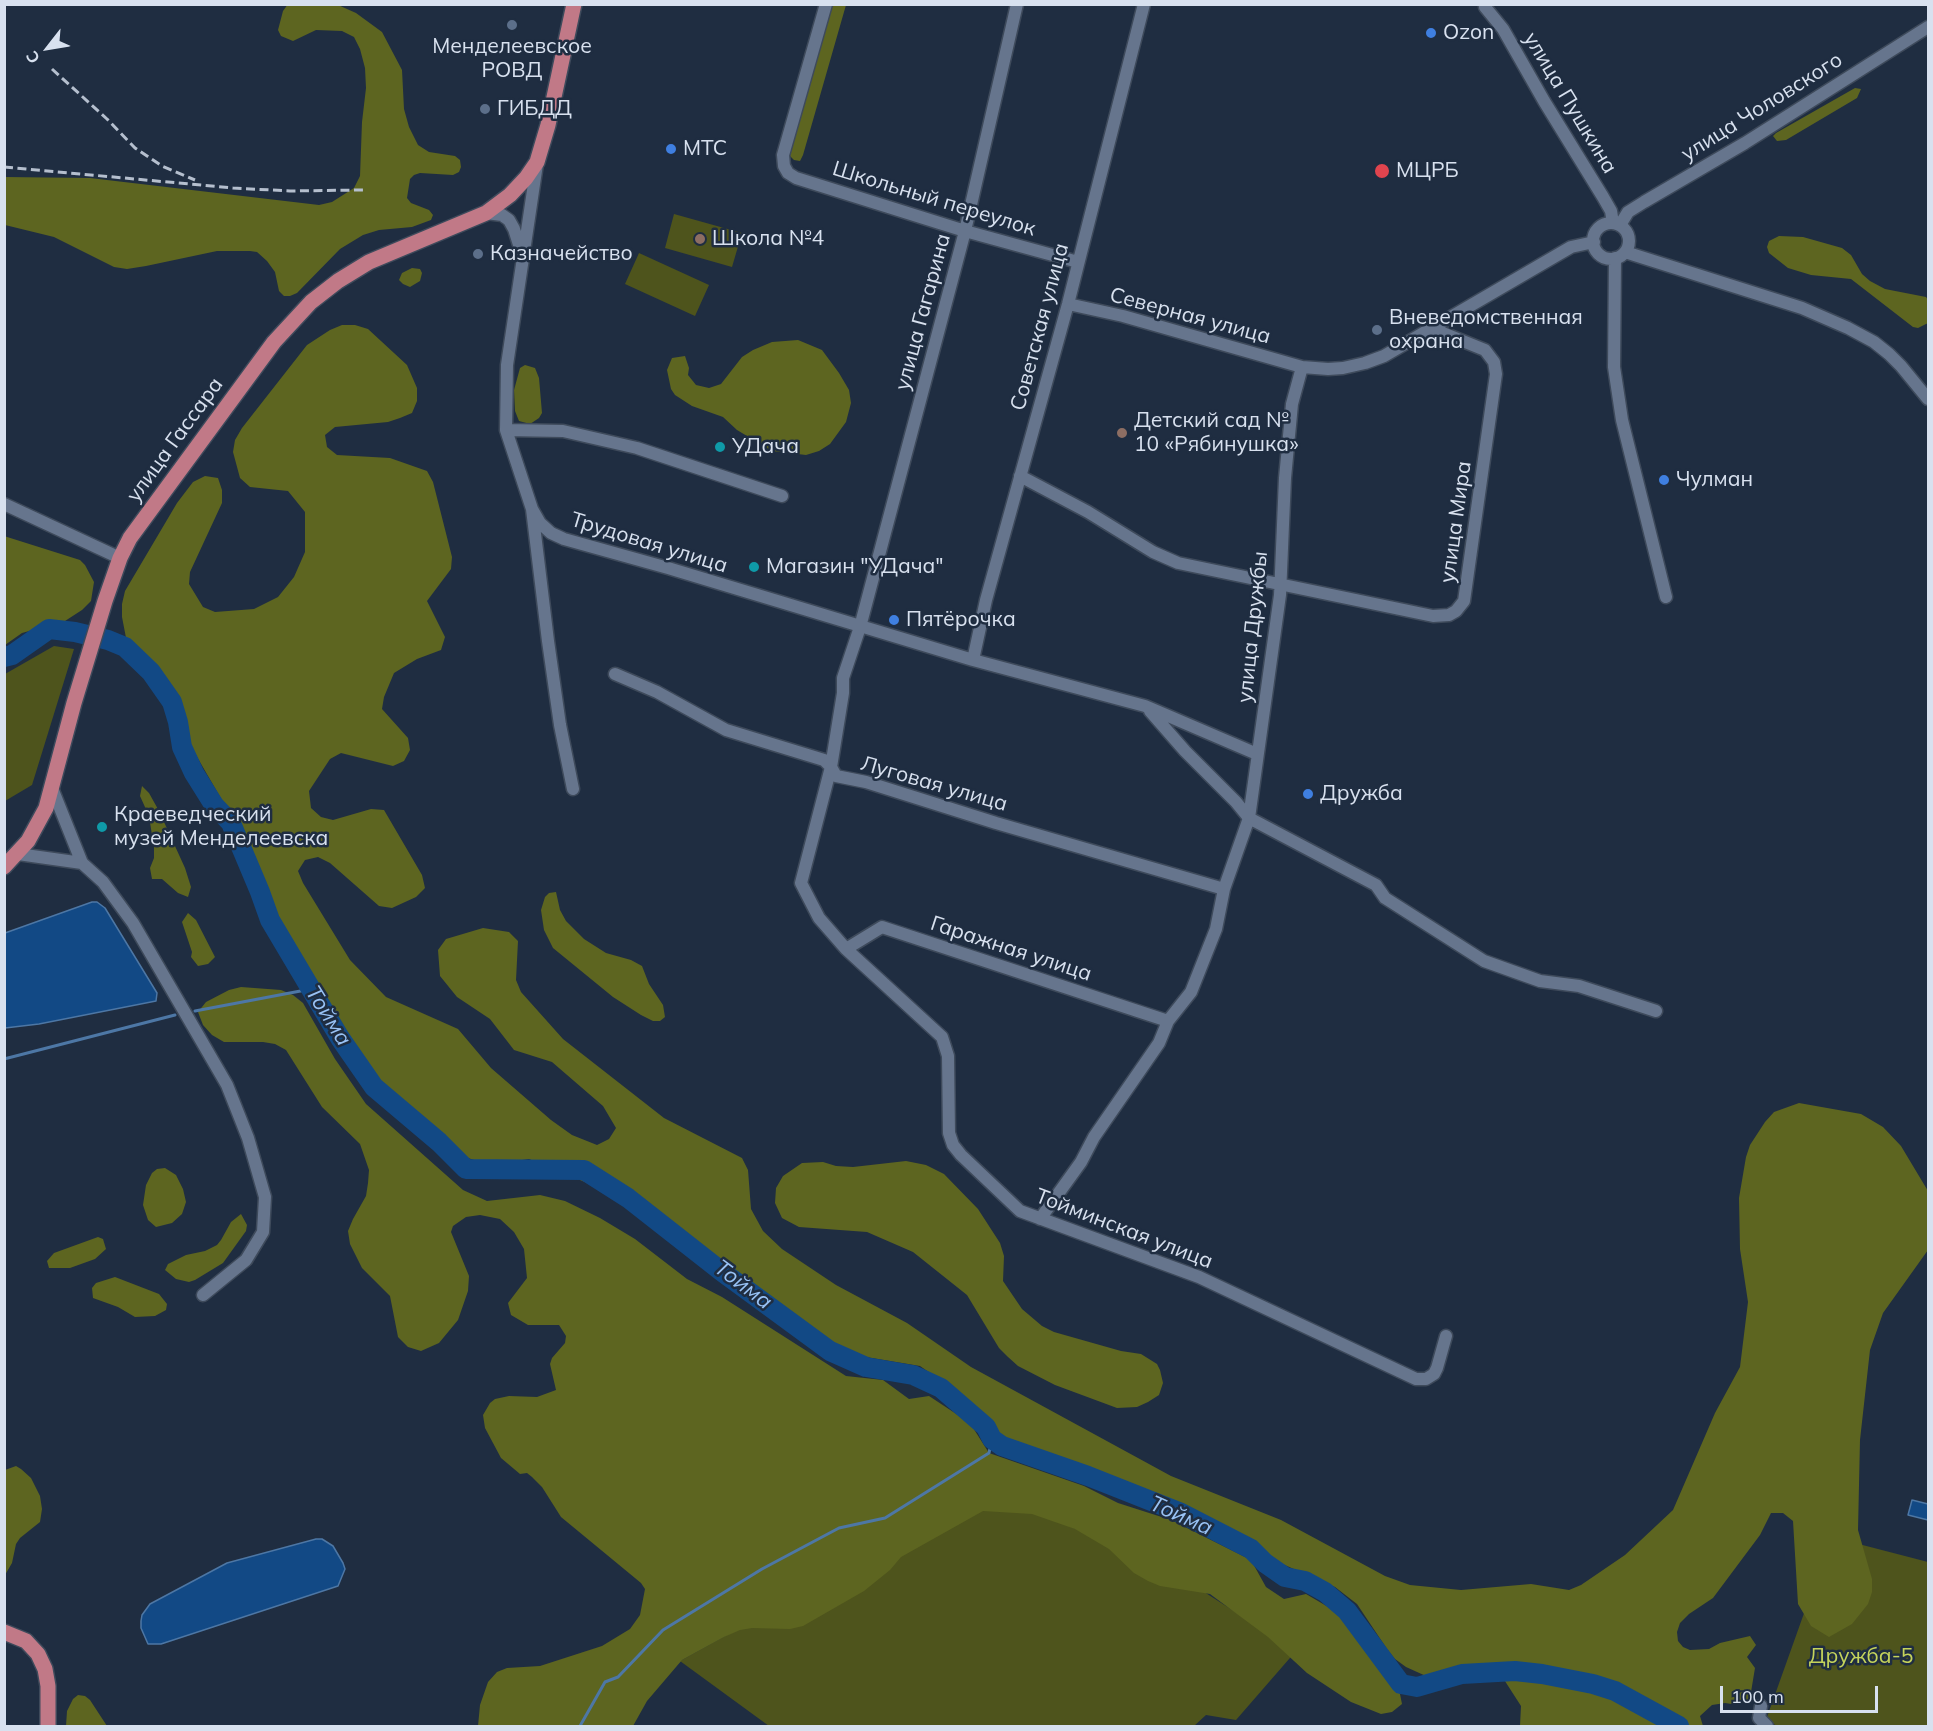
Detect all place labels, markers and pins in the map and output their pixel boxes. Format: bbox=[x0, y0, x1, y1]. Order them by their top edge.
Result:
marker: Менделеевское РОВД bbox=[505, 18, 519, 32]
place label: Ozon bbox=[1443, 20, 1494, 46]
marker: Ozon bbox=[1424, 26, 1438, 40]
place label: Менделеевское РОВД bbox=[432, 34, 592, 84]
place label: ГИБДД bbox=[497, 96, 572, 122]
marker: ГИБДД bbox=[478, 102, 492, 116]
place label: МТС bbox=[683, 136, 727, 162]
marker: МТС bbox=[664, 142, 678, 156]
place label: МЦРБ bbox=[1396, 158, 1459, 184]
marker: МЦРБ bbox=[1373, 162, 1391, 180]
place label: Школа №4 bbox=[712, 226, 824, 252]
marker: Школа №4 bbox=[693, 232, 707, 246]
place label: Казначейство bbox=[490, 241, 633, 267]
marker: Казначейство bbox=[471, 247, 485, 261]
place label: Вневедомственная охрана bbox=[1389, 305, 1583, 355]
marker: Вневедомственная охрана bbox=[1370, 323, 1384, 337]
place label: Детский сад № 10 «Рябинушка» bbox=[1134, 408, 1298, 458]
marker: Детский сад № 10 «Рябинушка» bbox=[1115, 426, 1129, 440]
place label: УДача bbox=[732, 434, 799, 460]
marker: УДача bbox=[713, 440, 727, 454]
place label: Чулман bbox=[1676, 467, 1753, 493]
marker: Чулман bbox=[1657, 473, 1671, 487]
place label: Магазин "УДача" bbox=[766, 554, 944, 580]
marker: Магазин "УДача" bbox=[747, 560, 761, 574]
place label: Пятёрочка bbox=[906, 607, 1016, 633]
marker: Пятёрочка bbox=[887, 613, 901, 627]
place label: Дружба bbox=[1320, 781, 1403, 807]
marker: Дружба bbox=[1301, 787, 1315, 801]
place label: Краеведческий музей Менделеевска bbox=[114, 802, 328, 852]
marker: Краеведческий музей Менделеевска bbox=[95, 820, 109, 834]

